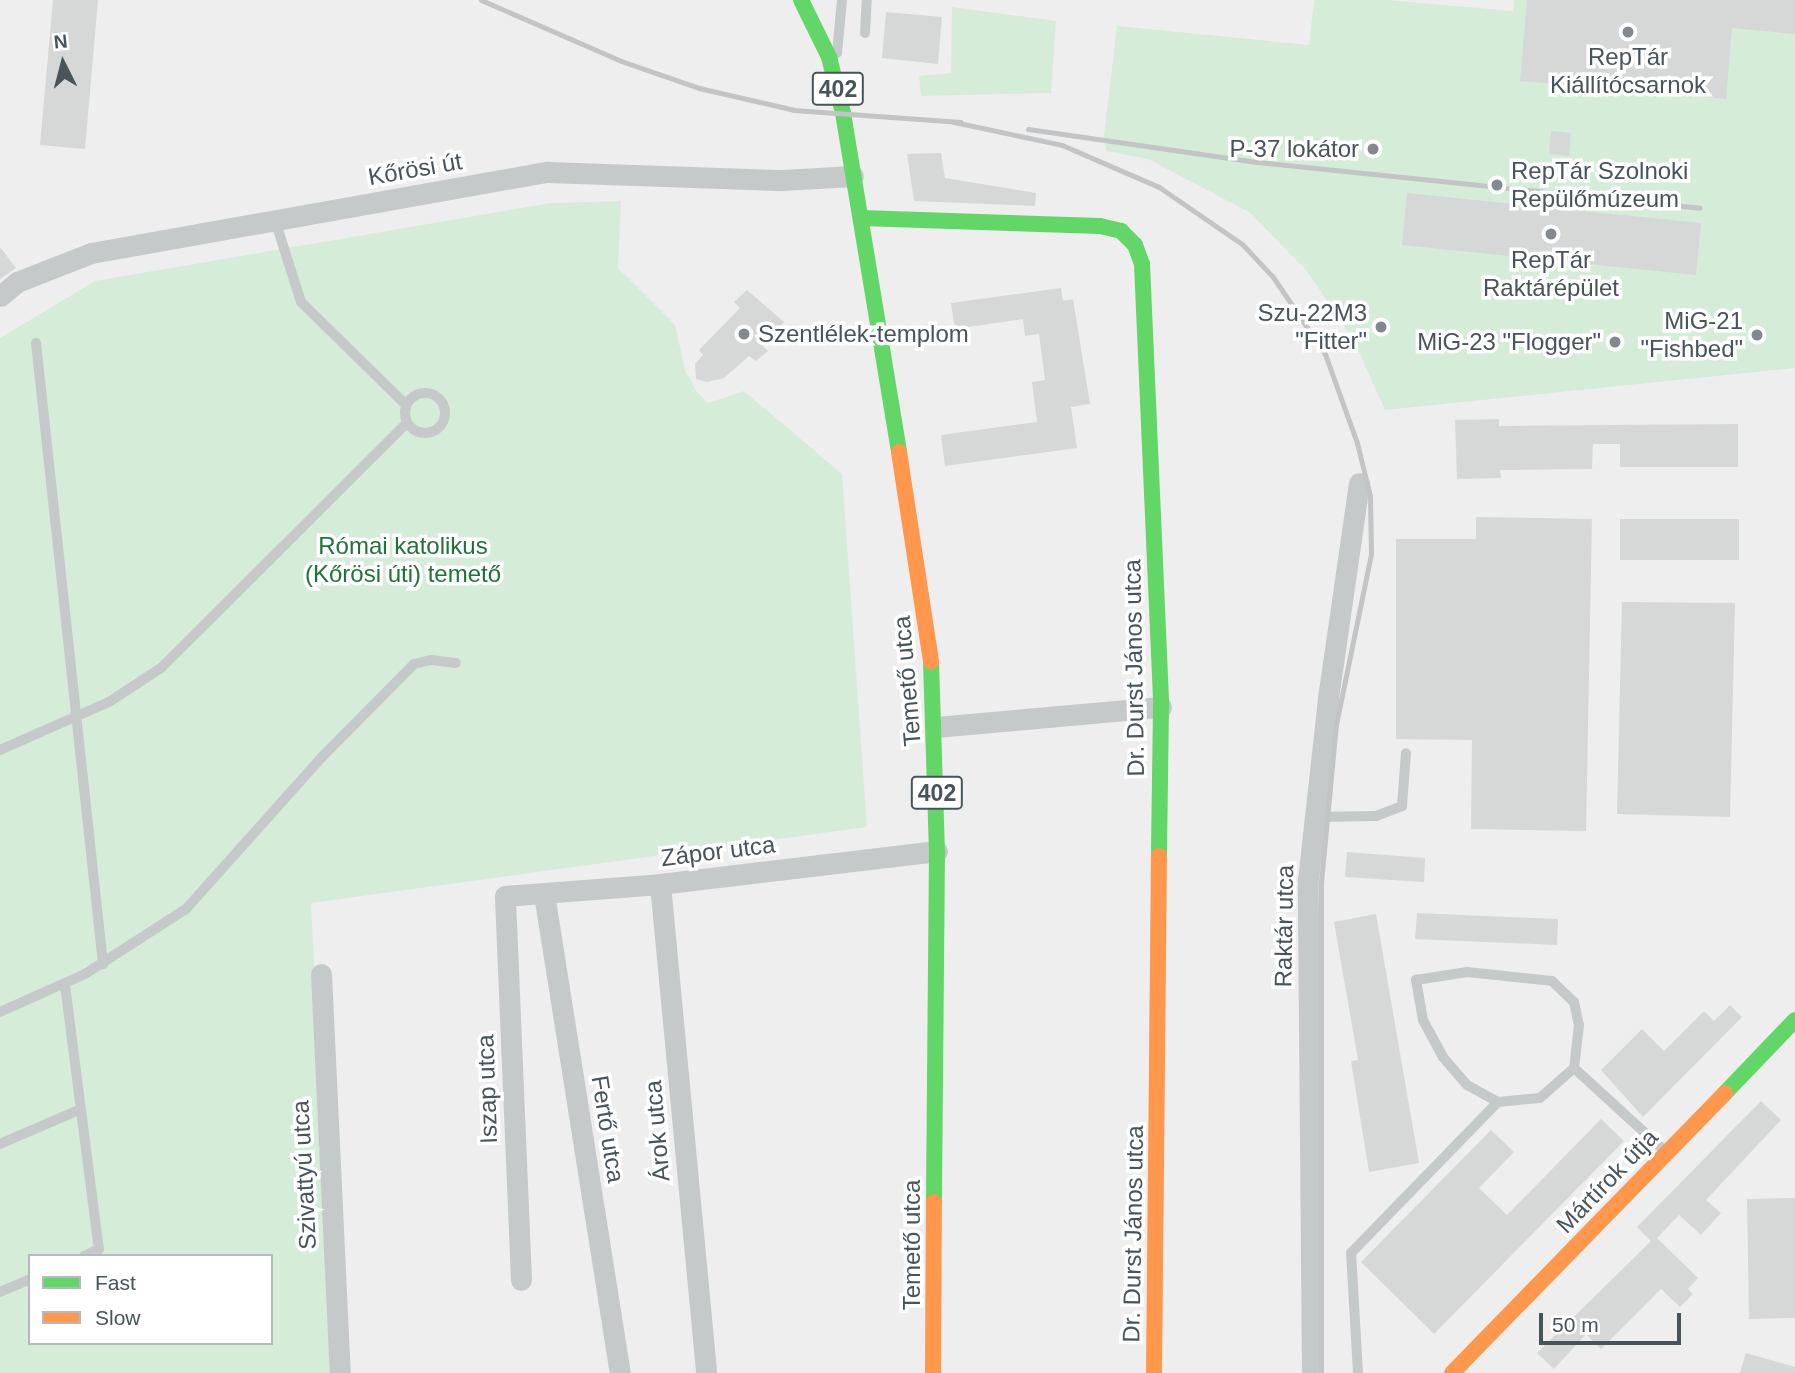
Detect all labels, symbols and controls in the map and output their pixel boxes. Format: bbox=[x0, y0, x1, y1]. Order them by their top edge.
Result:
marker: RepTár Kiállítócsarnok bbox=[1620, 24, 1636, 40]
north arrow bbox=[28, 28, 98, 98]
text: N bbox=[53, 30, 69, 53]
place label: RepTár Kiállítócsarnok bbox=[1550, 43, 1706, 99]
road number: 402 bbox=[812, 69, 864, 108]
place label: P-37 lokátor bbox=[1230, 135, 1359, 163]
marker: P-37 lokátor bbox=[1365, 141, 1381, 157]
street label: Kőrösi út bbox=[366, 147, 464, 191]
place label: RepTár Szolnoki Repülőmúzeum bbox=[1511, 157, 1688, 213]
marker: RepTár Szolnoki Repülőmúzeum bbox=[1489, 177, 1505, 193]
marker: RepTár Raktárépület bbox=[1543, 226, 1559, 242]
place label: RepTár Raktárépület bbox=[1483, 246, 1619, 302]
place label: Szu-22M3 "Fitter" bbox=[1258, 299, 1367, 355]
place label: MiG-21 "Fishbed" bbox=[1641, 307, 1743, 363]
marker: Szu-22M3 "Fitter" bbox=[1373, 319, 1389, 335]
place label: Szentlélek-templom bbox=[758, 320, 969, 348]
marker: Szentlélek-templom bbox=[736, 326, 752, 342]
marker: MiG-21 "Fishbed" bbox=[1749, 327, 1765, 343]
place label: MiG-23 "Flogger" bbox=[1417, 328, 1601, 356]
marker: MiG-23 "Flogger" bbox=[1607, 334, 1623, 350]
park label: Római katolikus (Kőrösi úti) temető bbox=[305, 532, 501, 588]
street label: Dr. Durst János utca bbox=[1118, 559, 1150, 777]
street label: Temető utca bbox=[887, 615, 927, 747]
road number: 402 bbox=[911, 774, 963, 813]
street label: Zápor utca bbox=[659, 830, 777, 872]
street label: Raktár utca bbox=[1269, 864, 1299, 988]
street label: Iszap utca bbox=[471, 1034, 503, 1144]
street label: Fertő utca bbox=[585, 1073, 631, 1185]
street label: Árok utca bbox=[638, 1079, 676, 1183]
street label: Szivattyú utca bbox=[286, 1100, 322, 1250]
street label: Mártírok útja bbox=[1550, 1123, 1664, 1239]
street label: Dr. Durst János utca bbox=[1117, 1125, 1149, 1343]
street label: Temető utca bbox=[898, 1180, 926, 1310]
legend bbox=[28, 1254, 273, 1345]
text: Fast bbox=[95, 1271, 136, 1294]
scale bar bbox=[1543, 1300, 1685, 1344]
text: Slow bbox=[95, 1306, 141, 1329]
text: 50 m bbox=[1552, 1313, 1599, 1336]

